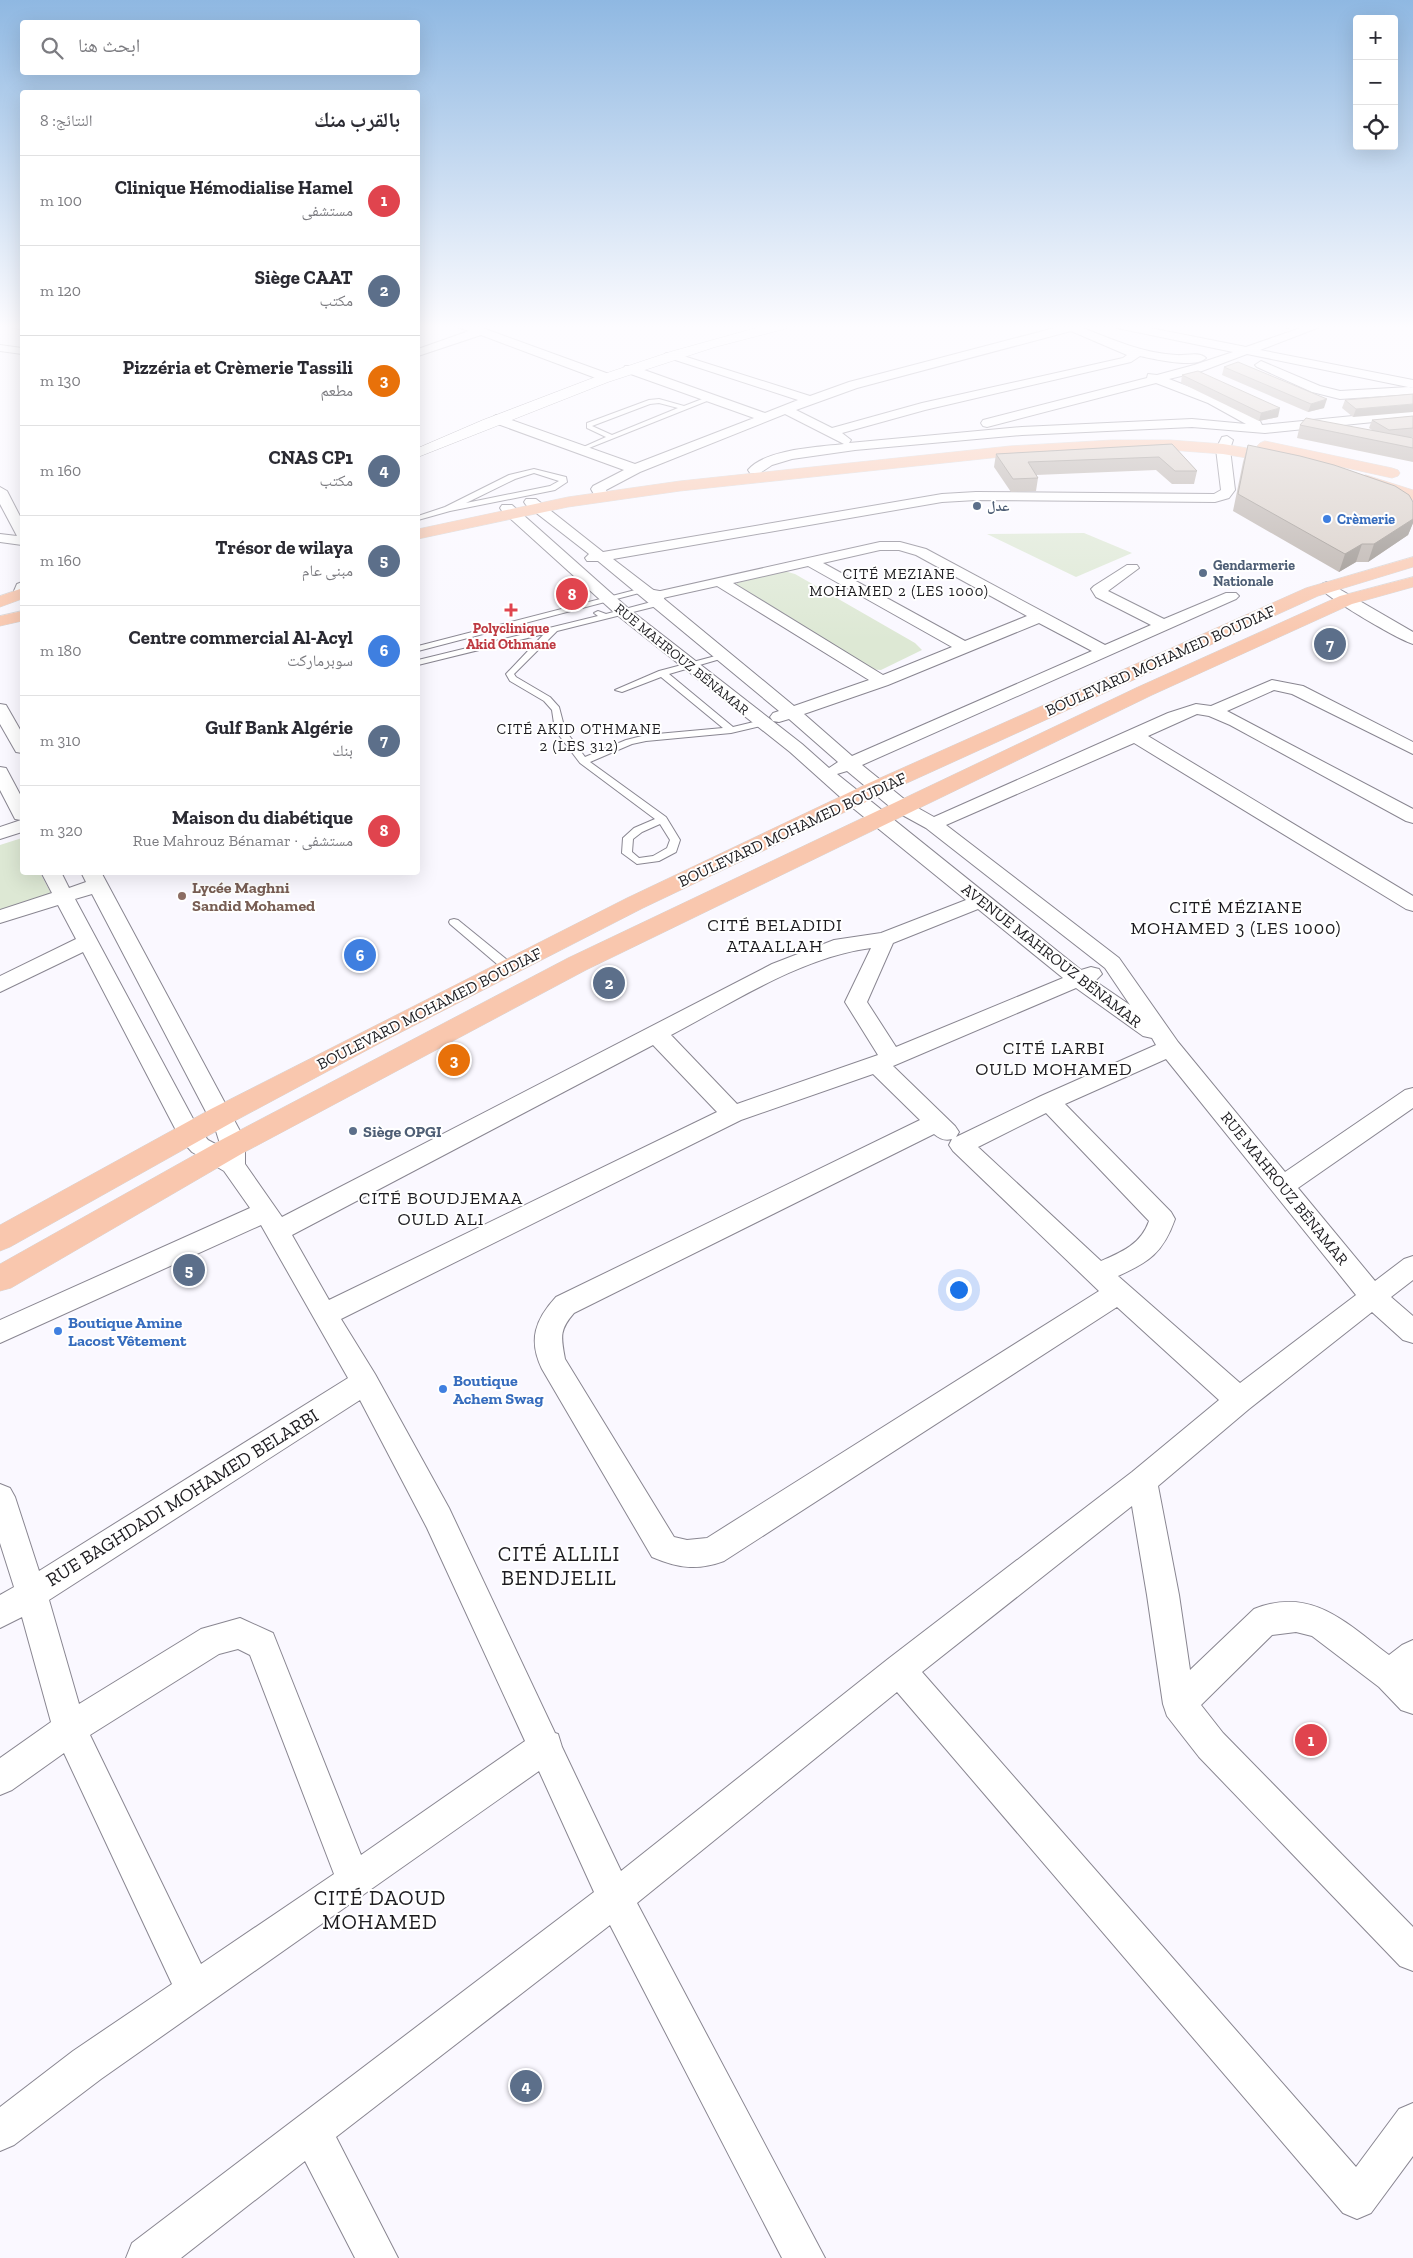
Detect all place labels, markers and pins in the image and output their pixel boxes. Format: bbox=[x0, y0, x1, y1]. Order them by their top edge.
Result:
place label: عدل bbox=[987, 498, 1010, 515]
marker: عدل bbox=[971, 500, 983, 512]
place label: Crèmerie bbox=[1337, 511, 1395, 528]
marker: Crèmerie bbox=[1321, 513, 1333, 525]
place label: Gendarmerie Nationale bbox=[1213, 557, 1295, 590]
marker: Gendarmerie Nationale bbox=[1197, 567, 1209, 579]
pin: 8 bbox=[556, 575, 588, 613]
marker: Polyclinique Akid Othmane bbox=[504, 603, 518, 617]
place label: Polyclinique Akid Othmane bbox=[466, 620, 556, 653]
pin: 7 bbox=[1314, 625, 1346, 663]
place label: Lycée Maghni Sandid Mohamed bbox=[192, 878, 315, 915]
marker: Lycée Maghni Sandid Mohamed bbox=[176, 890, 188, 902]
pin: 6 bbox=[344, 936, 376, 974]
pin: 2 bbox=[593, 964, 625, 1002]
pin: 3 bbox=[438, 1041, 470, 1079]
place label: Siège OPGI bbox=[363, 1122, 442, 1141]
marker: Siège OPGI bbox=[347, 1125, 359, 1137]
pin: 5 bbox=[173, 1251, 205, 1289]
place label: Boutique Amine Lacost Vêtement bbox=[68, 1313, 187, 1350]
marker: Boutique Amine Lacost Vêtement bbox=[52, 1325, 64, 1337]
place label: Boutique Achem Swag bbox=[453, 1371, 544, 1408]
marker: Boutique Achem Swag bbox=[437, 1383, 449, 1395]
pin: 1 bbox=[1295, 1721, 1327, 1759]
pin: 4 bbox=[510, 2067, 542, 2105]

